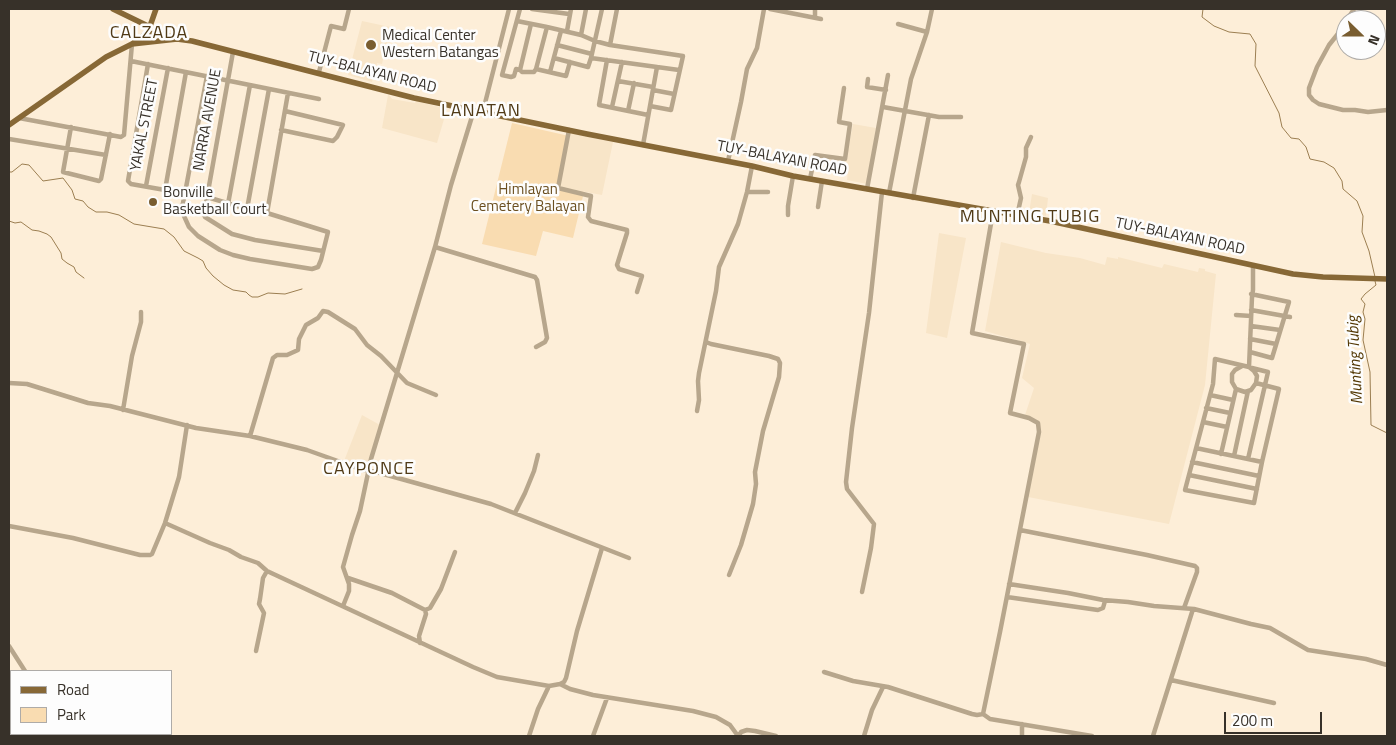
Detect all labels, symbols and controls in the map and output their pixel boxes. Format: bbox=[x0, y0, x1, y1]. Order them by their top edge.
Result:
north arrow bbox=[1336, 10, 1386, 60]
district label: CALZADA bbox=[109, 23, 189, 45]
place label: Medical Center Western Batangas bbox=[382, 27, 499, 62]
text: N bbox=[1363, 32, 1386, 49]
marker: Medical Center Western Batangas bbox=[364, 38, 378, 52]
street label: TUY-BALAYAN ROAD bbox=[306, 48, 438, 98]
street label: NARRA AVENUE bbox=[190, 68, 226, 172]
street label: YAKAL STREET bbox=[127, 77, 163, 173]
district label: LANATAN bbox=[440, 101, 522, 123]
street label: TUY-BALAYAN ROAD bbox=[716, 138, 848, 180]
park label: Himlayan Cemetery Balayan bbox=[471, 181, 585, 216]
place label: Bonville Basketball Court bbox=[163, 184, 266, 219]
marker: Bonville Basketball Court bbox=[147, 196, 159, 208]
district label: MUNTING TUBIG bbox=[958, 207, 1102, 229]
street label: TUY-BALAYAN ROAD bbox=[1114, 214, 1246, 260]
water label: Munting Tubig bbox=[1344, 315, 1368, 405]
district label: CAYPONCE bbox=[322, 459, 416, 481]
legend bbox=[10, 670, 172, 735]
text: Road bbox=[57, 678, 89, 701]
scale bar bbox=[1226, 702, 1324, 734]
text: Park bbox=[57, 703, 86, 726]
text: 200 m bbox=[1232, 709, 1273, 732]

